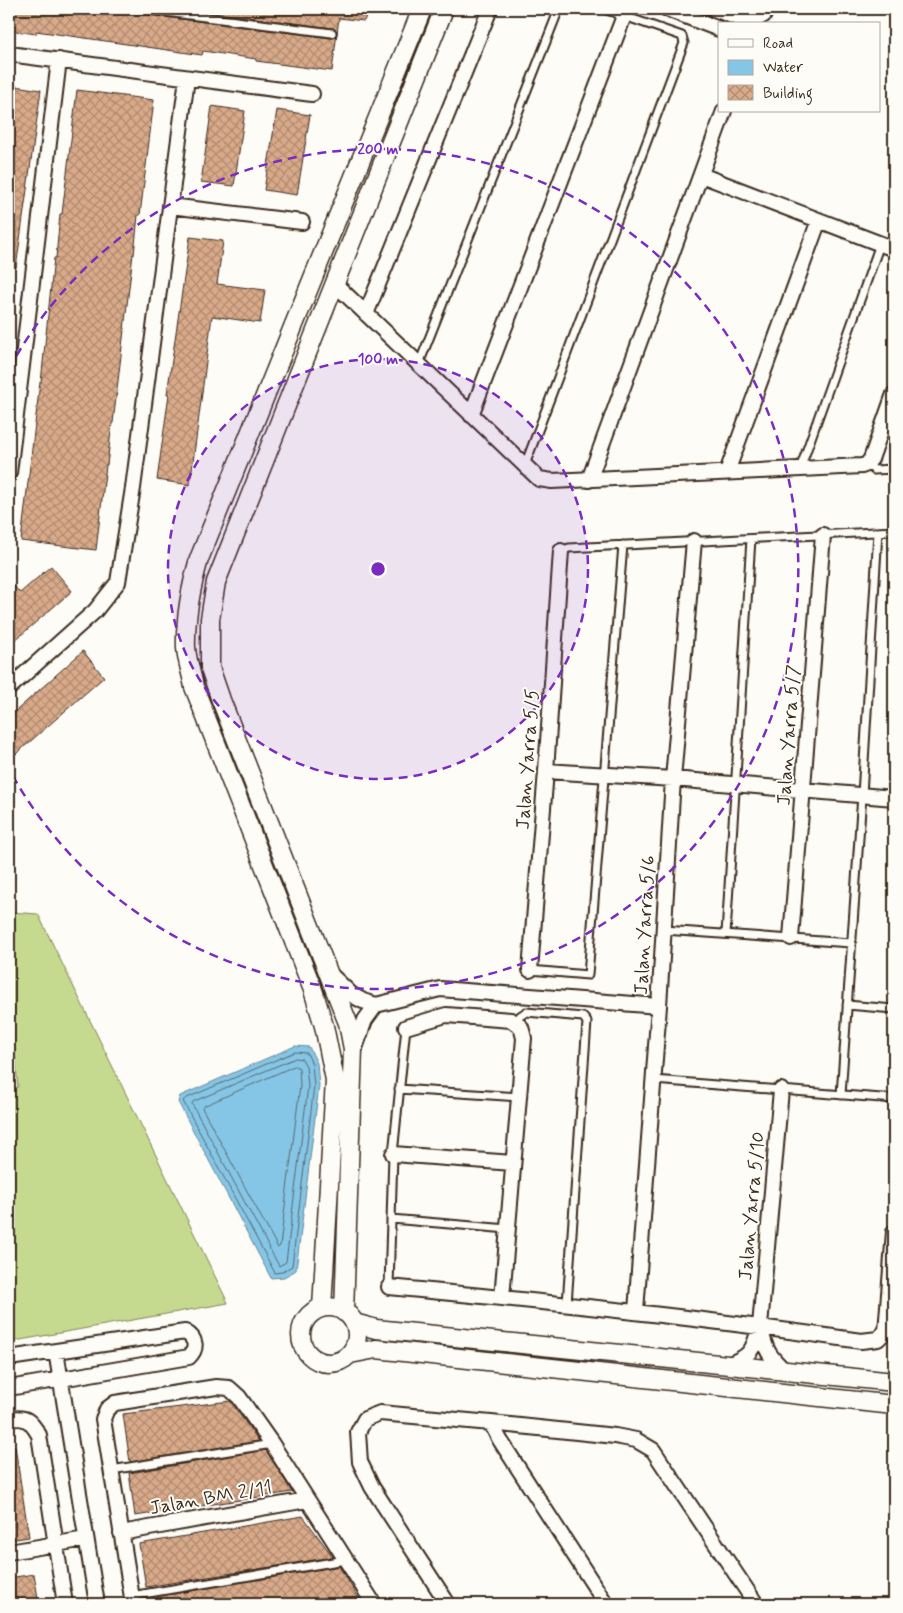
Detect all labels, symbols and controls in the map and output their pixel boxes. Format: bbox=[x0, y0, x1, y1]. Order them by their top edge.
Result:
legend bbox=[718, 22, 880, 112]
text: Road bbox=[763, 34, 793, 54]
text: Water bbox=[763, 58, 803, 78]
text: Building bbox=[763, 84, 813, 105]
text: 200 m bbox=[358, 140, 399, 160]
text: 100 m bbox=[358, 350, 398, 370]
centre of rings bbox=[369, 560, 387, 578]
street label: Jalan Yarra 5/7 bbox=[772, 664, 806, 806]
street label: Jalan Yarra 5/5 bbox=[511, 688, 545, 830]
street label: Jalan Yarra 5/6 bbox=[629, 855, 661, 995]
street label: Jalan Yarra 5/10 bbox=[733, 1131, 771, 1281]
street label: Jalan BM 2/11 bbox=[148, 1475, 274, 1521]

